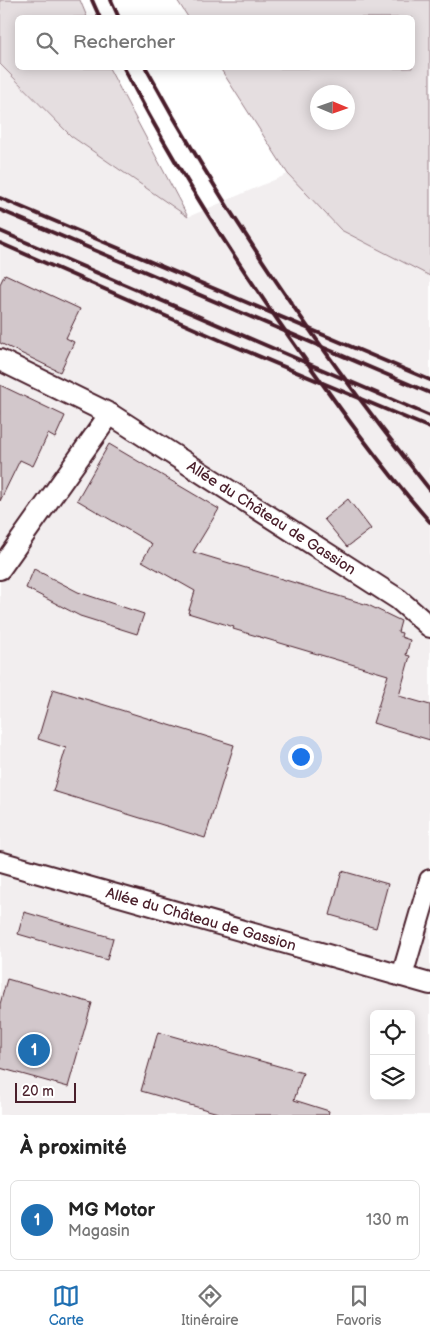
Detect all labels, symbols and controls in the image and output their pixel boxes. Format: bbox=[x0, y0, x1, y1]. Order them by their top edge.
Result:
search box bbox=[15, 15, 415, 70]
icon: search bbox=[33, 29, 61, 57]
text: Rechercher bbox=[73, 31, 175, 54]
north arrow bbox=[310, 85, 355, 130]
street label: Allée du Château de Gassion bbox=[184, 457, 360, 579]
your location bbox=[288, 744, 314, 770]
street label: Allée du Château de Gassion bbox=[104, 883, 298, 955]
map controls bbox=[370, 1010, 415, 1100]
button: locate bbox=[370, 1010, 415, 1055]
pin: 1 bbox=[18, 1031, 50, 1069]
button: layers bbox=[370, 1055, 415, 1100]
scale bar bbox=[15, 1080, 76, 1103]
text: 20 m bbox=[22, 1083, 54, 1100]
text: À proximité bbox=[20, 1135, 127, 1160]
text: MG Motor bbox=[68, 1199, 155, 1222]
text: 1 bbox=[34, 1211, 40, 1230]
text: 130 m bbox=[366, 1211, 409, 1230]
text: Magasin bbox=[68, 1222, 130, 1241]
tab: Carte bbox=[49, 1282, 84, 1329]
tab: Itinéraire bbox=[181, 1282, 238, 1329]
tab: Favoris bbox=[336, 1282, 381, 1329]

